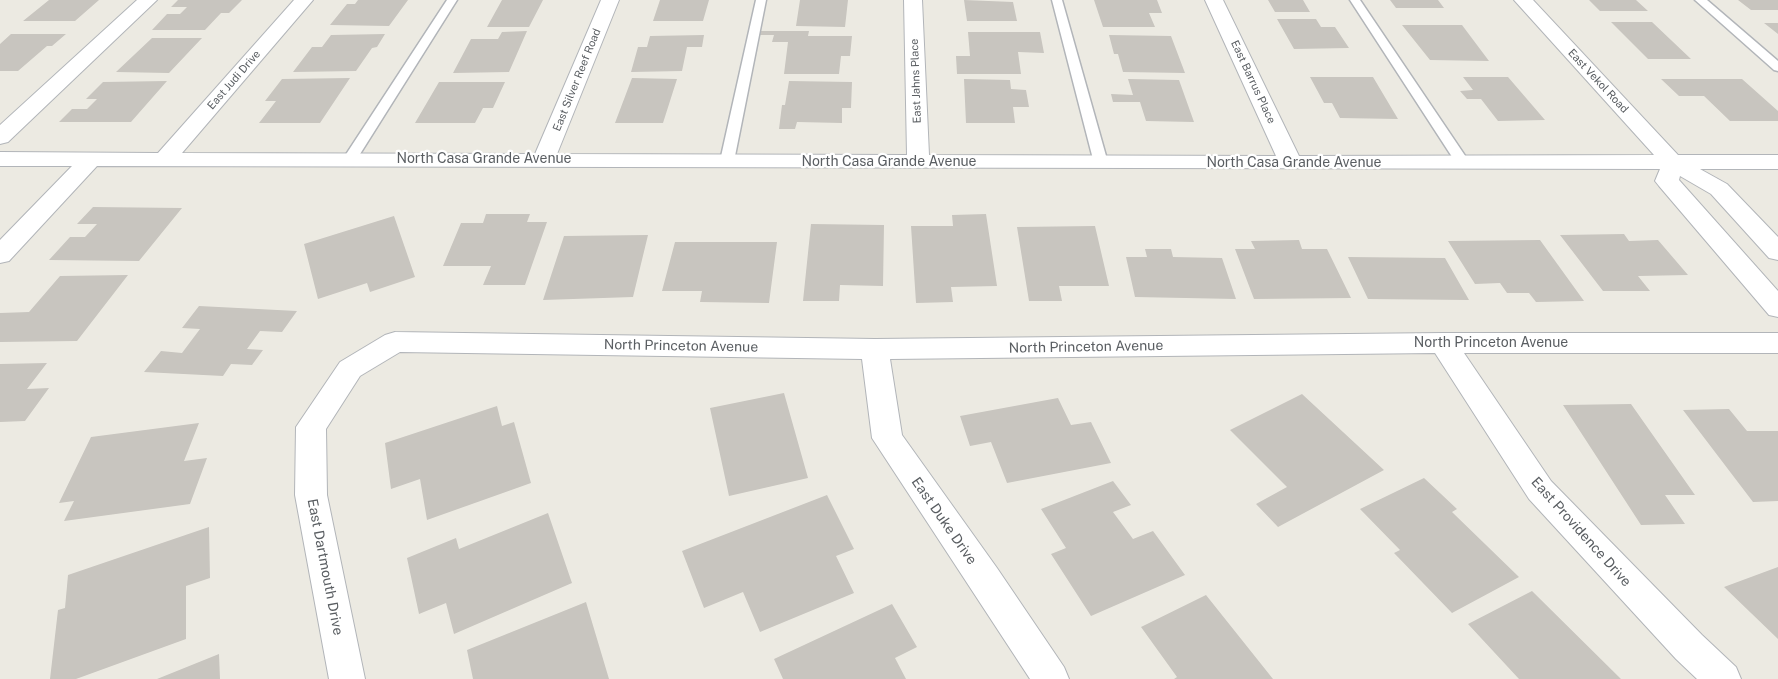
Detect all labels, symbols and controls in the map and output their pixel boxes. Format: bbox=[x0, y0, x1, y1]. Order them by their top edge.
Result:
street label: East Silver Reef Road bbox=[550, 27, 604, 133]
street label: East Jahns Place bbox=[908, 38, 924, 124]
street label: East Barrus Place bbox=[1228, 38, 1278, 126]
street label: East Vekol Road bbox=[1565, 46, 1631, 116]
street label: East Judi Drive bbox=[205, 48, 263, 112]
street label: North Casa Grande Avenue bbox=[396, 151, 572, 167]
street label: North Casa Grande Avenue bbox=[801, 154, 977, 170]
street label: North Casa Grande Avenue bbox=[1206, 155, 1382, 171]
street label: North Princeton Avenue bbox=[1414, 335, 1568, 351]
street label: North Princeton Avenue bbox=[604, 336, 758, 356]
street label: North Princeton Avenue bbox=[1009, 337, 1163, 357]
street label: East Duke Drive bbox=[908, 474, 980, 568]
street label: East Providence Drive bbox=[1527, 474, 1635, 590]
street label: East Dartmouth Drive bbox=[304, 497, 346, 637]

